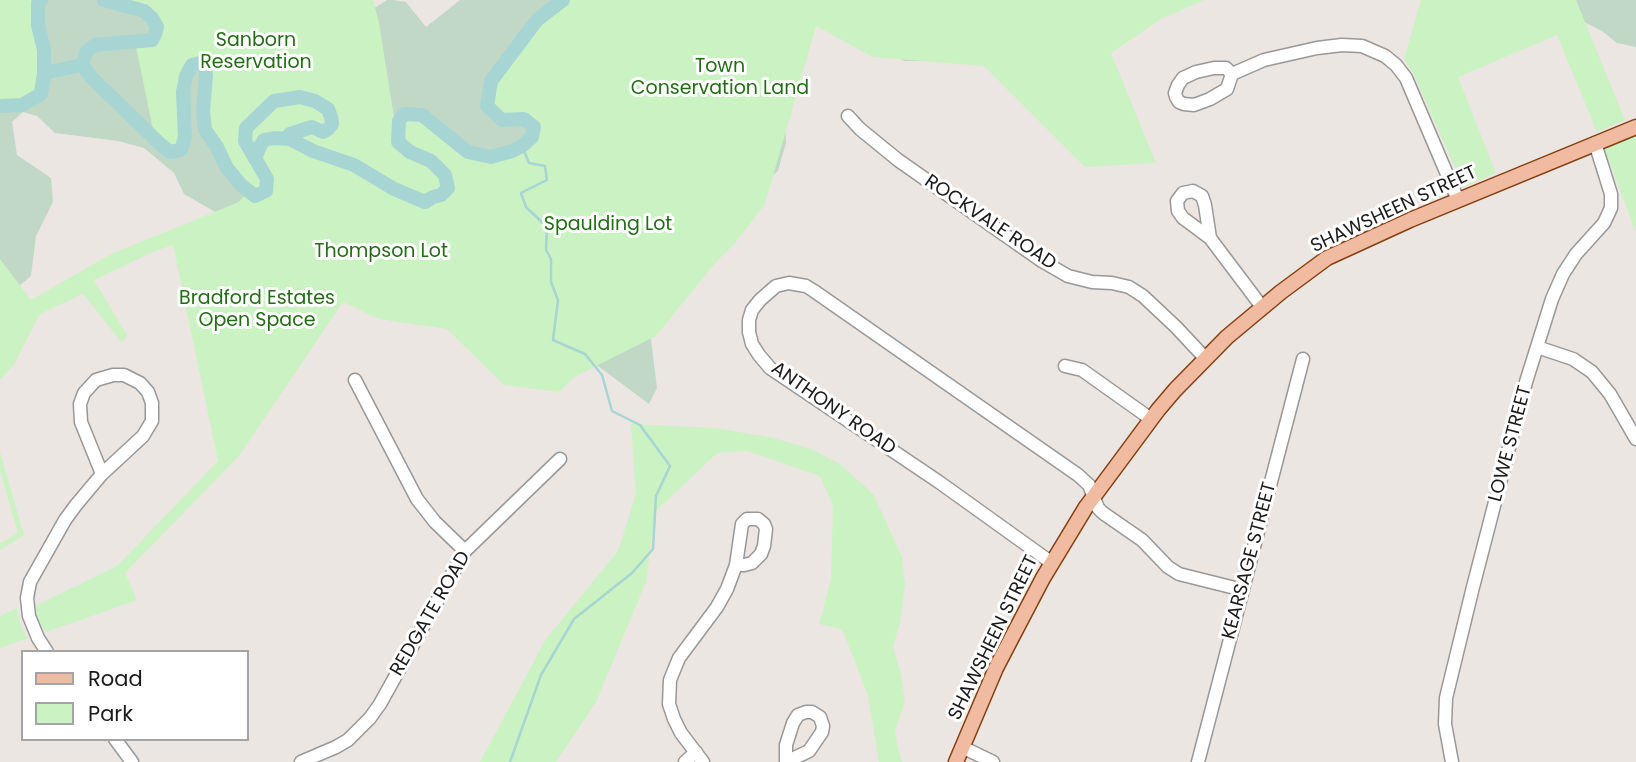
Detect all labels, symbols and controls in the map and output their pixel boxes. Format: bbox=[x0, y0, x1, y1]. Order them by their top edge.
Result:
park label: Sanborn Reservation bbox=[200, 30, 312, 74]
park label: Town Conservation Land bbox=[631, 56, 809, 100]
street label: SHAWSHEEN STREET bbox=[1307, 161, 1481, 259]
street label: ROCKVALE ROAD bbox=[920, 171, 1060, 275]
park label: Spaulding Lot bbox=[544, 214, 672, 236]
park label: Thompson Lot bbox=[314, 241, 448, 263]
park label: Bradford Estates Open Space bbox=[179, 288, 335, 332]
street label: ANTHONY ROAD bbox=[766, 358, 900, 460]
street label: LOWE STREET bbox=[1485, 383, 1537, 505]
street label: KEARSAGE STREET bbox=[1218, 480, 1282, 642]
street label: REDGATE ROAD bbox=[386, 548, 476, 680]
street label: SHAWSHEEN STREET bbox=[944, 552, 1044, 724]
legend bbox=[21, 650, 248, 741]
text: Road bbox=[88, 664, 143, 693]
text: Park bbox=[88, 699, 133, 728]

